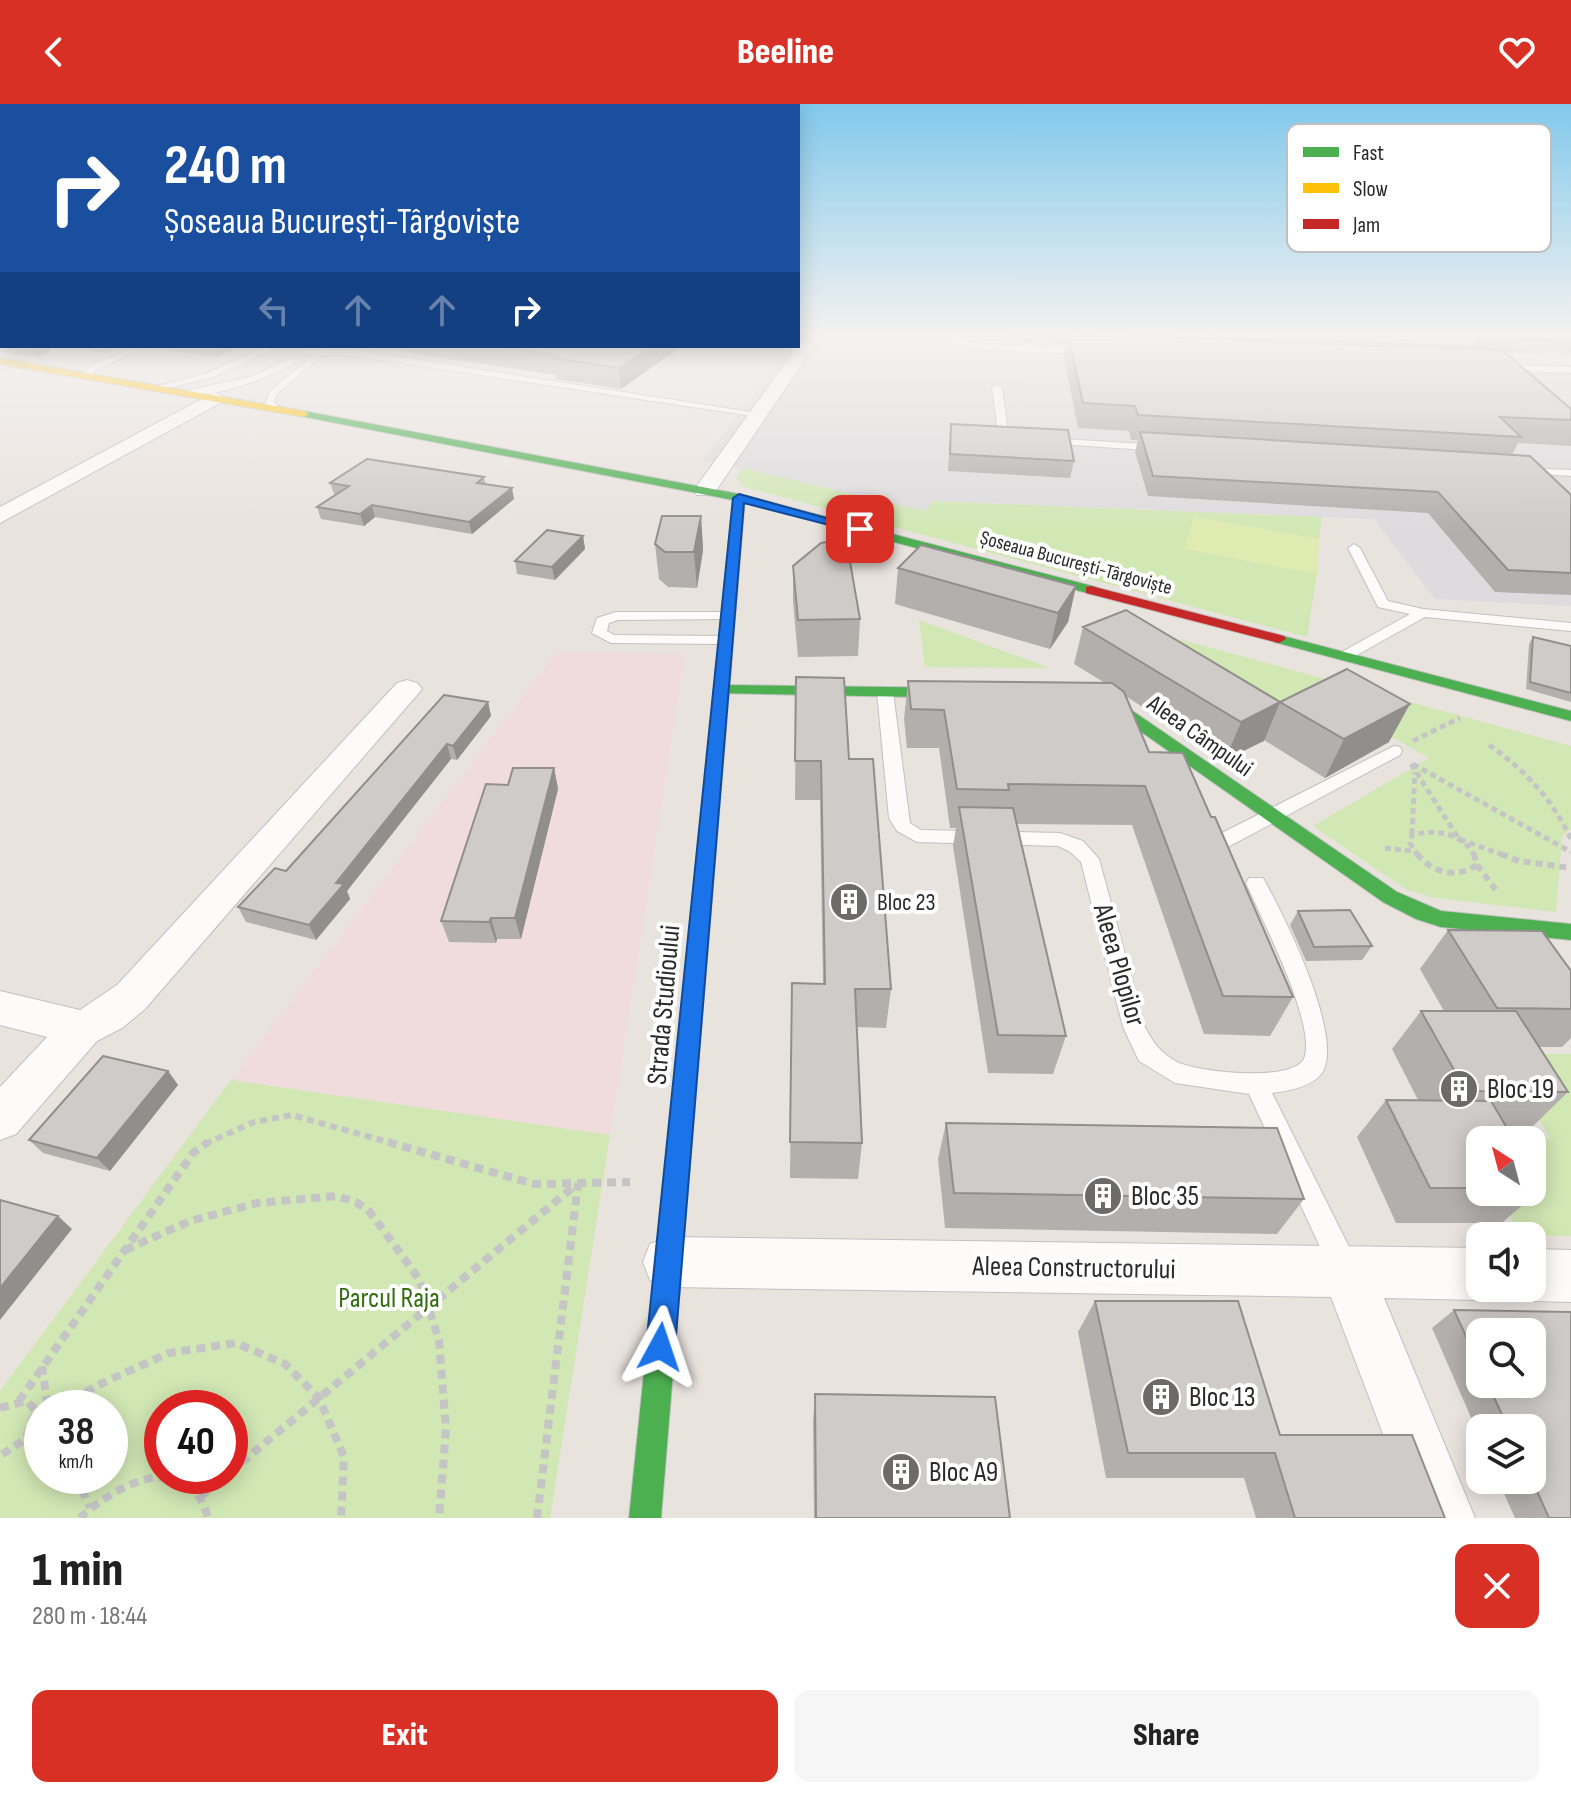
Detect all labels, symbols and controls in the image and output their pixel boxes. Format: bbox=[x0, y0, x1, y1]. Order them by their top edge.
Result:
icon: back bbox=[32, 30, 76, 74]
icon: heart bbox=[1495, 30, 1539, 74]
text: Beeline bbox=[737, 31, 834, 74]
legend bbox=[1287, 124, 1551, 252]
text: 240 m bbox=[164, 133, 287, 200]
icon: right bbox=[32, 136, 136, 240]
text: Fast bbox=[1353, 140, 1384, 167]
text: Slow bbox=[1353, 176, 1388, 203]
text: Șoseaua București-Târgoviște bbox=[164, 201, 520, 244]
text: Jam bbox=[1352, 212, 1380, 239]
icon: left bbox=[252, 288, 296, 332]
icon: ahead bbox=[336, 288, 380, 332]
icon: ahead bbox=[420, 288, 464, 332]
icon: right bbox=[504, 288, 548, 332]
pin bbox=[826, 495, 894, 563]
icon: arrive bbox=[838, 507, 882, 551]
street label: Șoseaua București-Târgoviște bbox=[977, 526, 1175, 600]
street label: Aleea Câmpului bbox=[1141, 688, 1258, 783]
building icon: Bloc 23 bbox=[828, 881, 870, 923]
place label: Bloc 23 bbox=[877, 888, 936, 917]
street label: Aleea Plopilor bbox=[1086, 899, 1152, 1030]
street label: Strada Studioului bbox=[641, 924, 687, 1086]
building icon: Bloc 19 bbox=[1438, 1068, 1480, 1110]
place label: Bloc 19 bbox=[1487, 1073, 1554, 1106]
north arrow bbox=[1466, 1126, 1546, 1206]
map controls bbox=[1466, 1126, 1546, 1494]
building icon: Bloc 35 bbox=[1082, 1175, 1124, 1217]
place label: Bloc 35 bbox=[1131, 1180, 1199, 1213]
button: sound bbox=[1466, 1222, 1546, 1302]
street label: Aleea Constructorului bbox=[971, 1250, 1176, 1286]
park label: Parcul Raja bbox=[338, 1282, 440, 1315]
position arrow bbox=[618, 1305, 702, 1389]
button: search bbox=[1466, 1318, 1546, 1398]
building icon: Bloc 13 bbox=[1140, 1376, 1182, 1418]
place label: Bloc 13 bbox=[1189, 1381, 1255, 1414]
speed limit sign: 40 bbox=[144, 1390, 248, 1494]
text: 38 bbox=[58, 1408, 94, 1456]
button: layers bbox=[1466, 1414, 1546, 1494]
text: km/h bbox=[59, 1450, 93, 1474]
building icon: Bloc A9 bbox=[880, 1451, 922, 1493]
place label: Bloc A9 bbox=[929, 1456, 998, 1489]
text: 1 min bbox=[32, 1542, 123, 1599]
button: close bbox=[1455, 1544, 1539, 1628]
text: 280 m · 18:44 bbox=[32, 1601, 147, 1632]
button: Exit bbox=[32, 1690, 778, 1782]
button: Share bbox=[794, 1690, 1539, 1782]

